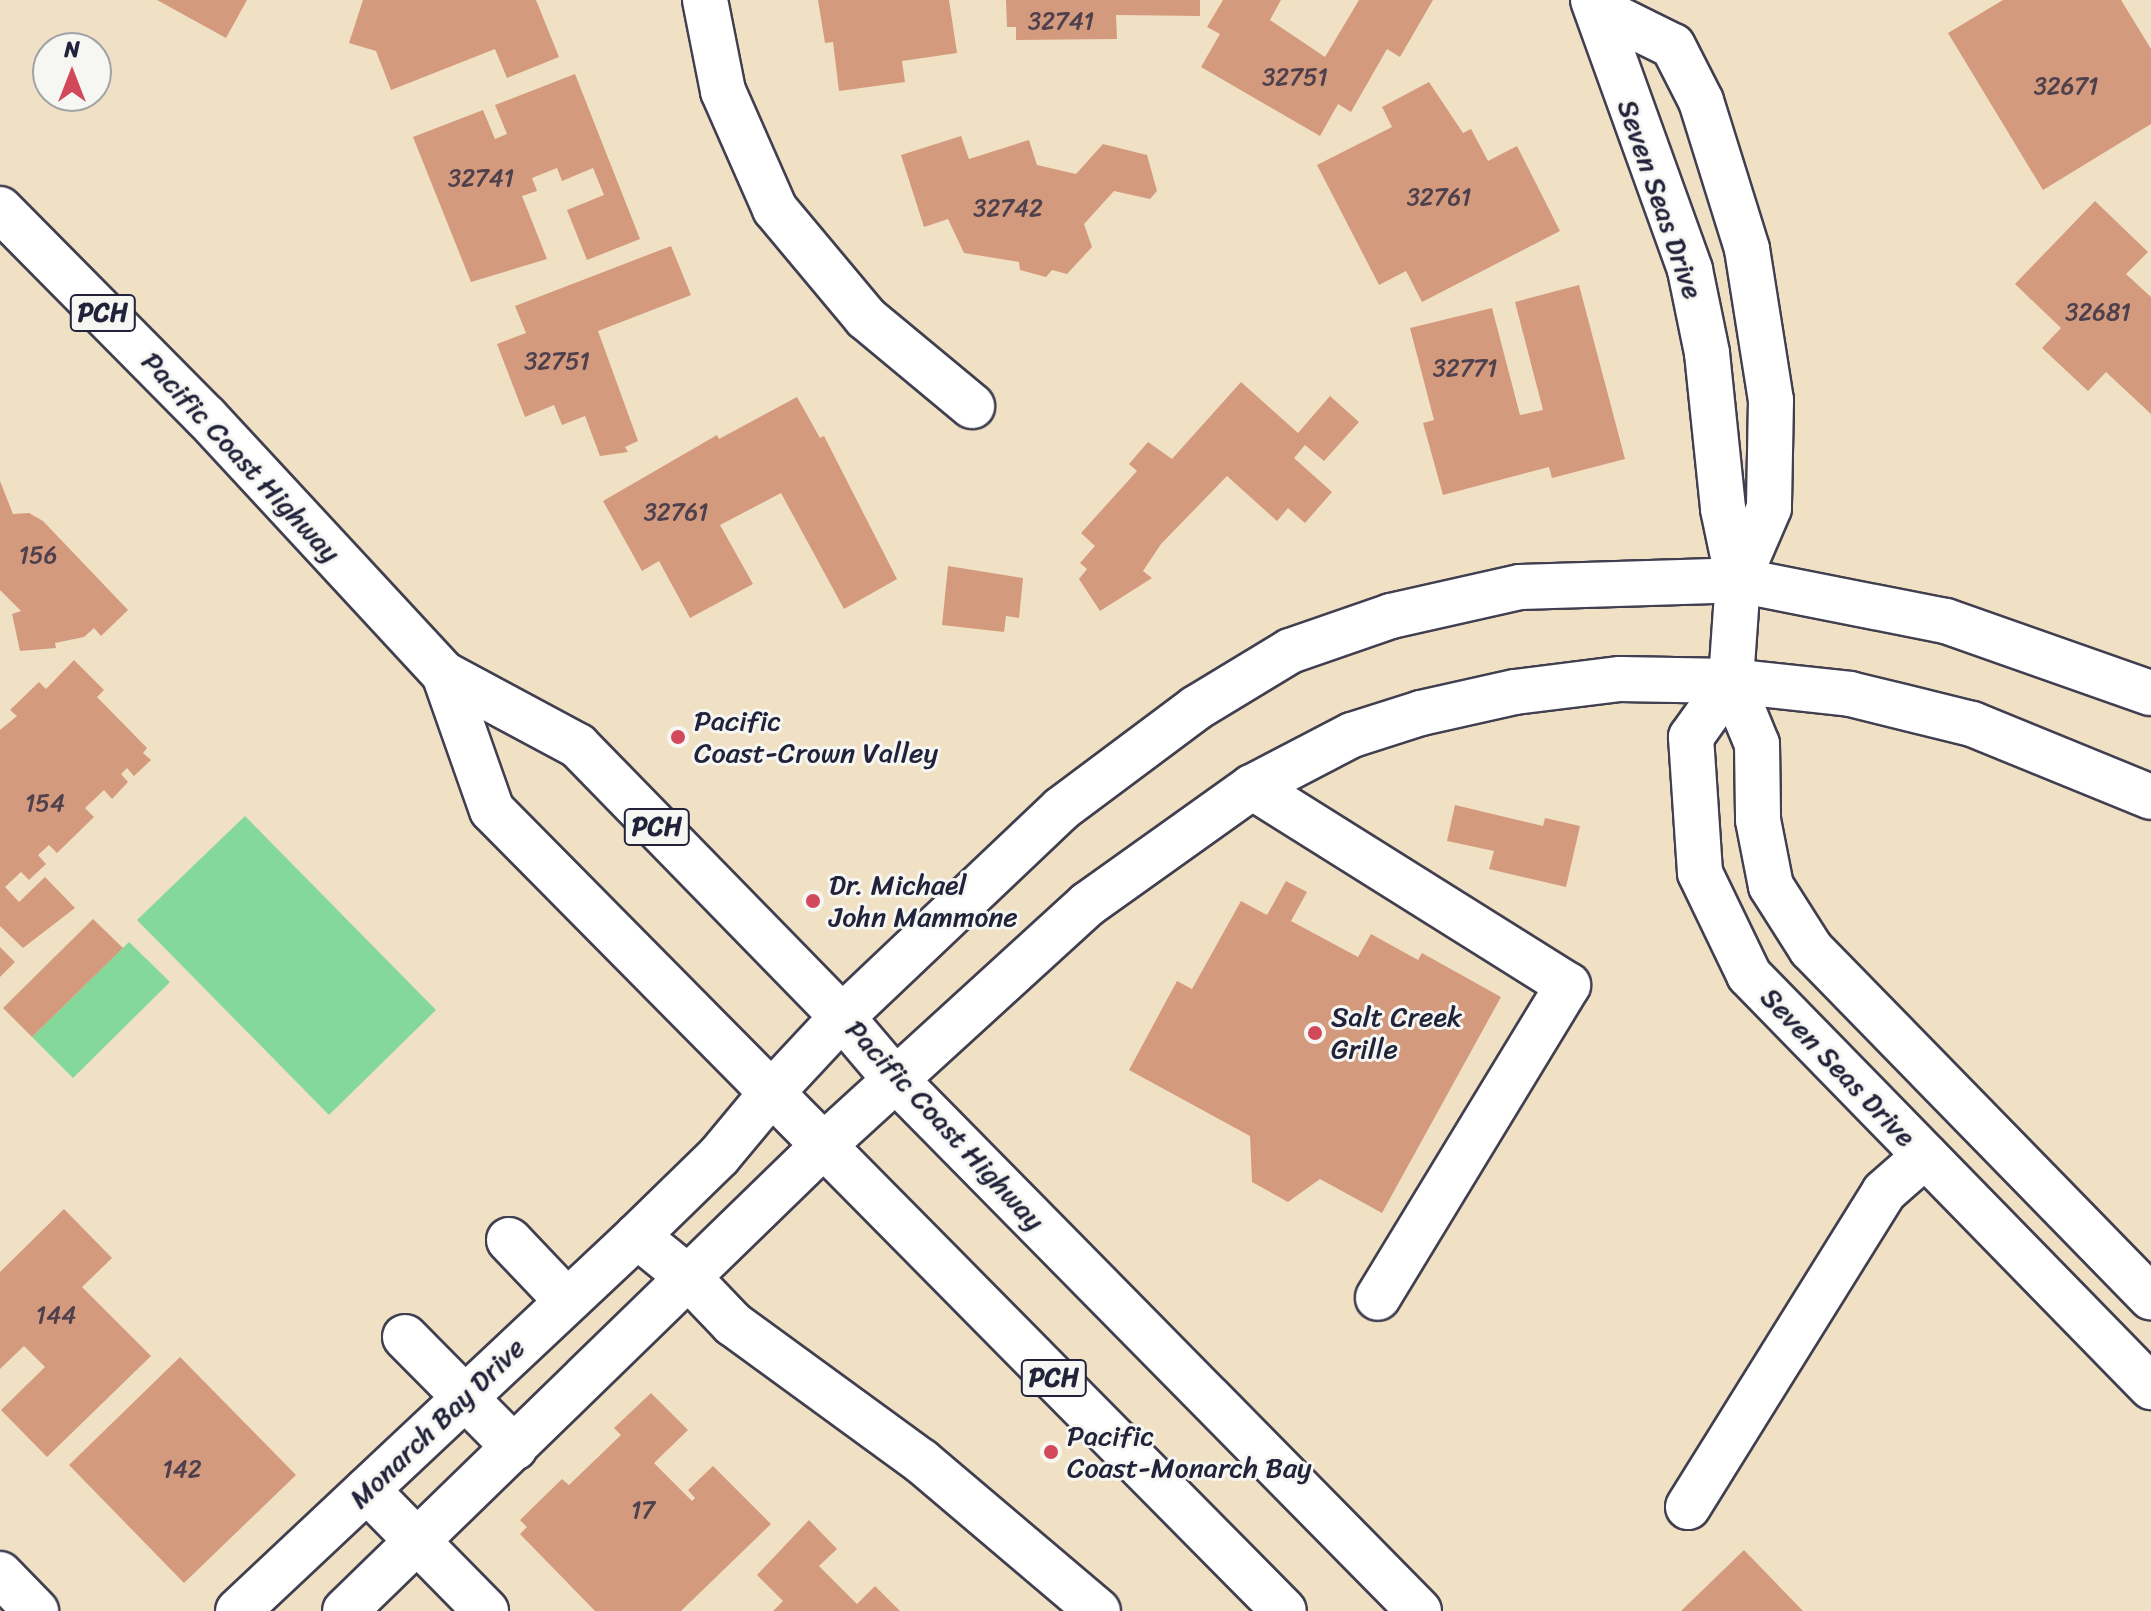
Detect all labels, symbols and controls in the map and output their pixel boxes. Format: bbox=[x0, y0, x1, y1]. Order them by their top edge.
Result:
house number: 32741 bbox=[1028, 8, 1094, 36]
text: N bbox=[64, 30, 80, 69]
north arrow bbox=[32, 32, 112, 112]
house number: 32751 bbox=[1262, 64, 1328, 92]
house number: 32671 bbox=[2034, 73, 2098, 101]
street label: Seven Seas Drive bbox=[1610, 94, 1710, 304]
house number: 32741 bbox=[448, 165, 514, 193]
house number: 32761 bbox=[1407, 184, 1471, 212]
house number: 32742 bbox=[973, 195, 1043, 223]
road number: PCH bbox=[69, 291, 137, 335]
house number: 32681 bbox=[2065, 299, 2131, 327]
street label: Pacific Coast Highway bbox=[134, 344, 348, 570]
house number: 32751 bbox=[524, 348, 590, 376]
house number: 32771 bbox=[1433, 355, 1497, 383]
house number: 32761 bbox=[644, 499, 708, 527]
house number: 156 bbox=[19, 542, 57, 570]
place label: Pacific Coast-Crown Valley bbox=[694, 704, 936, 770]
marker: Pacific Coast-Crown Valley bbox=[669, 728, 687, 746]
house number: 154 bbox=[25, 790, 65, 818]
road number: PCH bbox=[623, 805, 691, 849]
place label: Dr. Michael John Mammone bbox=[829, 868, 1016, 934]
marker: Dr. Michael John Mammone bbox=[804, 892, 822, 910]
street label: Seven Seas Drive bbox=[1753, 979, 1923, 1155]
place label: Salt Creek Grille bbox=[1331, 1000, 1463, 1066]
street label: Pacific Coast Highway bbox=[838, 1012, 1052, 1238]
marker: Salt Creek Grille bbox=[1306, 1024, 1324, 1042]
house number: 144 bbox=[36, 1302, 76, 1330]
street label: Monarch Bay Drive bbox=[342, 1331, 532, 1515]
road number: PCH bbox=[1020, 1356, 1088, 1400]
place label: Pacific Coast-Monarch Bay bbox=[1067, 1419, 1312, 1485]
marker: Pacific Coast-Monarch Bay bbox=[1042, 1443, 1060, 1461]
house number: 142 bbox=[162, 1456, 202, 1484]
house number: 17 bbox=[631, 1497, 655, 1525]

